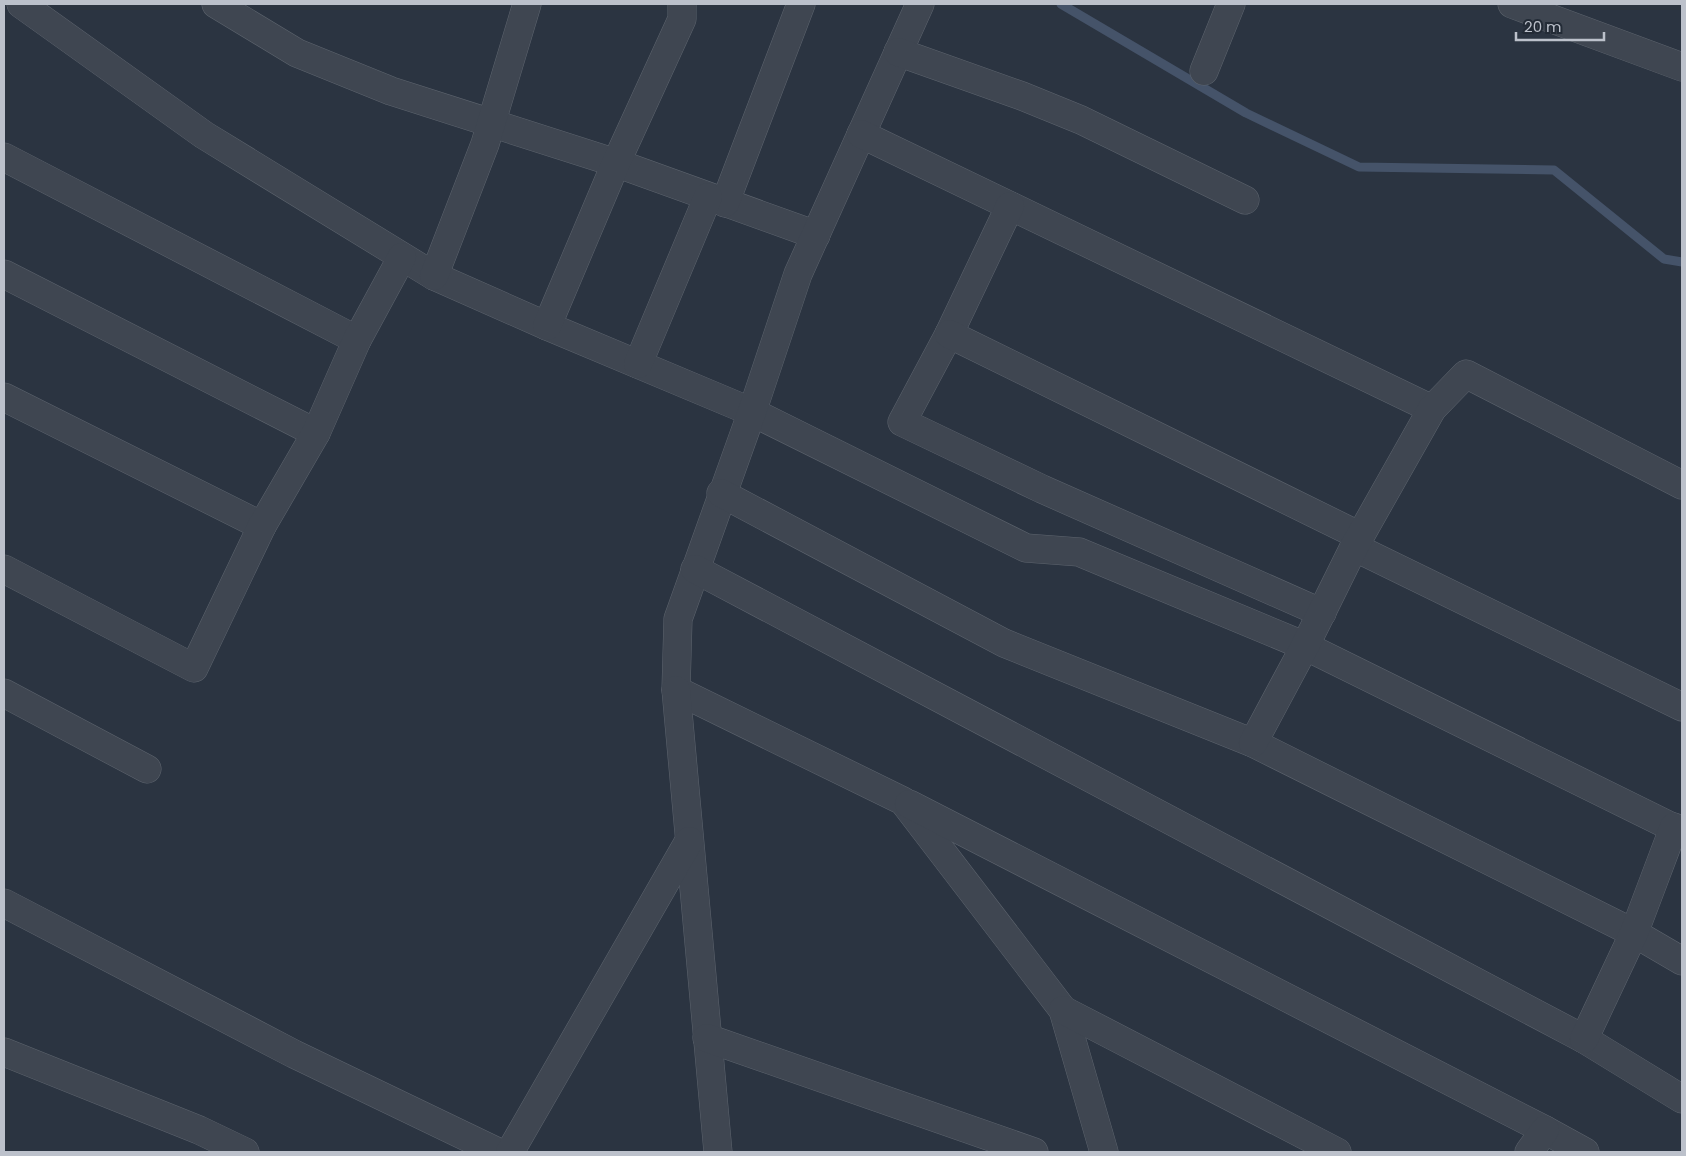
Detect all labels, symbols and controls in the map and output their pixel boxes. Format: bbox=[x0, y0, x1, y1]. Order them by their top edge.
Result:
scale bar bbox=[1516, 10, 1604, 42]
text: 20 m bbox=[1524, 16, 1562, 37]

